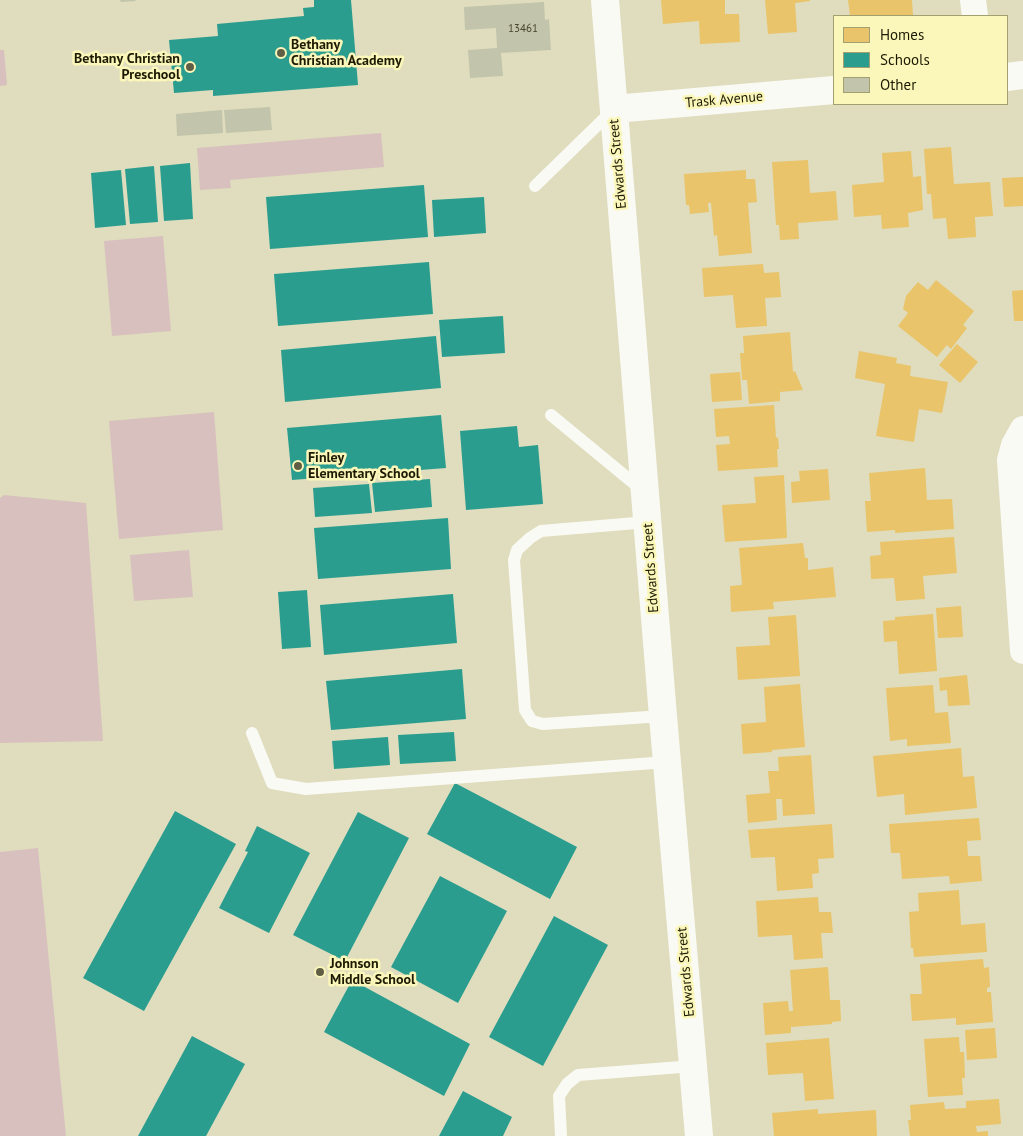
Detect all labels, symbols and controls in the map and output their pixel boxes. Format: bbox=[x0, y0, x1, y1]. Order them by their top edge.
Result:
legend bbox=[833, 15, 1008, 105]
house number: 13461 bbox=[508, 22, 538, 36]
text: Homes bbox=[880, 25, 924, 44]
place label: Bethany Christian Academy bbox=[291, 37, 402, 70]
marker: Bethany Christian Academy bbox=[275, 47, 287, 59]
text: Schools bbox=[880, 50, 930, 69]
place label: Bethany Christian Preschool bbox=[74, 51, 180, 84]
marker: Bethany Christian Preschool bbox=[184, 61, 196, 73]
text: Other bbox=[880, 75, 916, 94]
street label: Trask Avenue bbox=[684, 88, 764, 112]
street label: Edwards Street bbox=[606, 118, 630, 210]
place label: Finley Elementary School bbox=[308, 450, 420, 482]
marker: Finley Elementary School bbox=[292, 460, 304, 472]
street label: Edwards Street bbox=[639, 523, 663, 613]
street label: Edwards Street bbox=[674, 926, 698, 1018]
place label: Johnson Middle School bbox=[330, 956, 415, 989]
marker: Johnson Middle School bbox=[314, 966, 326, 978]

